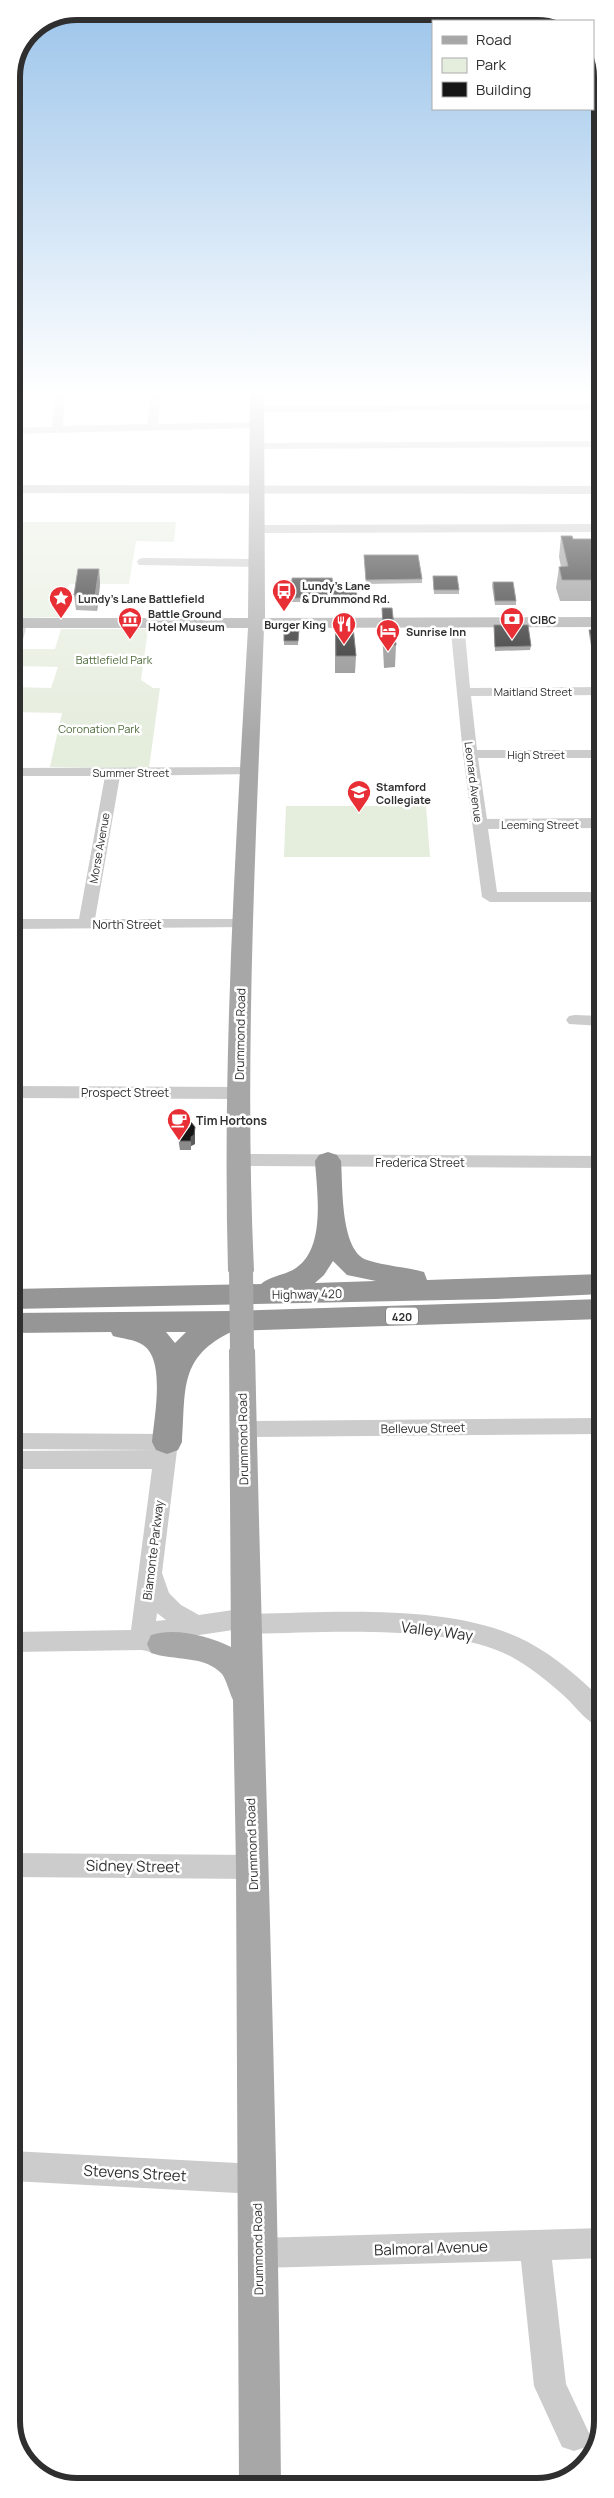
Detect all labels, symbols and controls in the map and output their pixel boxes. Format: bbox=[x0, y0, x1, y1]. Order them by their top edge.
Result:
legend bbox=[432, 20, 594, 110]
text: Road bbox=[476, 29, 512, 50]
text: Park bbox=[476, 54, 506, 75]
text: Building bbox=[476, 79, 531, 100]
bus stop icon: Lundy's Lane & Drummond Rd. bbox=[271, 578, 297, 612]
place label: Lundy's Lane & Drummond Rd. bbox=[302, 578, 390, 606]
place icon: Lundy's Lane Battlefield bbox=[48, 585, 74, 619]
place label: Lundy's Lane Battlefield bbox=[78, 591, 205, 606]
museum icon: Battle Ground Hotel Museum bbox=[117, 606, 143, 640]
place label: Battle Ground Hotel Museum bbox=[148, 606, 225, 634]
bank icon: CIBC bbox=[499, 606, 525, 640]
restaurant icon: Burger King bbox=[331, 611, 357, 645]
place label: CIBC bbox=[530, 612, 556, 627]
place label: Burger King bbox=[264, 617, 326, 632]
hotel icon: Sunrise Inn bbox=[375, 618, 401, 652]
place label: Sunrise Inn bbox=[406, 624, 466, 639]
park label: Battlefield Park bbox=[76, 652, 153, 667]
street label: Maitland Street bbox=[494, 684, 572, 699]
park label: Coronation Park bbox=[58, 721, 140, 736]
street label: Leonard Avenue bbox=[462, 741, 486, 824]
street label: High Street bbox=[507, 747, 565, 762]
street label: Summer Street bbox=[93, 765, 169, 780]
school or university icon: Stamford Collegiate bbox=[346, 779, 372, 813]
place label: Stamford Collegiate bbox=[376, 779, 431, 807]
street label: Morse Avenue bbox=[85, 811, 113, 885]
street label: Leeming Street bbox=[501, 817, 579, 832]
street label: North Street bbox=[92, 916, 162, 933]
street label: Drummond Road bbox=[231, 988, 249, 1080]
street label: Prospect Street bbox=[81, 1084, 169, 1101]
cafe icon: Tim Hortons bbox=[166, 1107, 192, 1141]
place label: Tim Hortons bbox=[196, 1112, 267, 1129]
street label: Frederica Street bbox=[375, 1154, 465, 1171]
street label: Highway 420 bbox=[272, 1285, 342, 1303]
road number: 420 bbox=[386, 1308, 418, 1324]
street label: Drummond Road bbox=[234, 1393, 252, 1485]
street label: Bellevue Street bbox=[381, 1419, 466, 1437]
street label: Biamonte Parkway bbox=[138, 1498, 168, 1601]
street label: Valley Way bbox=[400, 1616, 474, 1646]
street label: Drummond Road bbox=[242, 1798, 262, 1890]
street label: Sidney Street bbox=[86, 1855, 180, 1877]
street label: Stevens Street bbox=[83, 2160, 187, 2186]
street label: Drummond Road bbox=[249, 2203, 267, 2295]
street label: Balmoral Avenue bbox=[374, 2236, 488, 2260]

